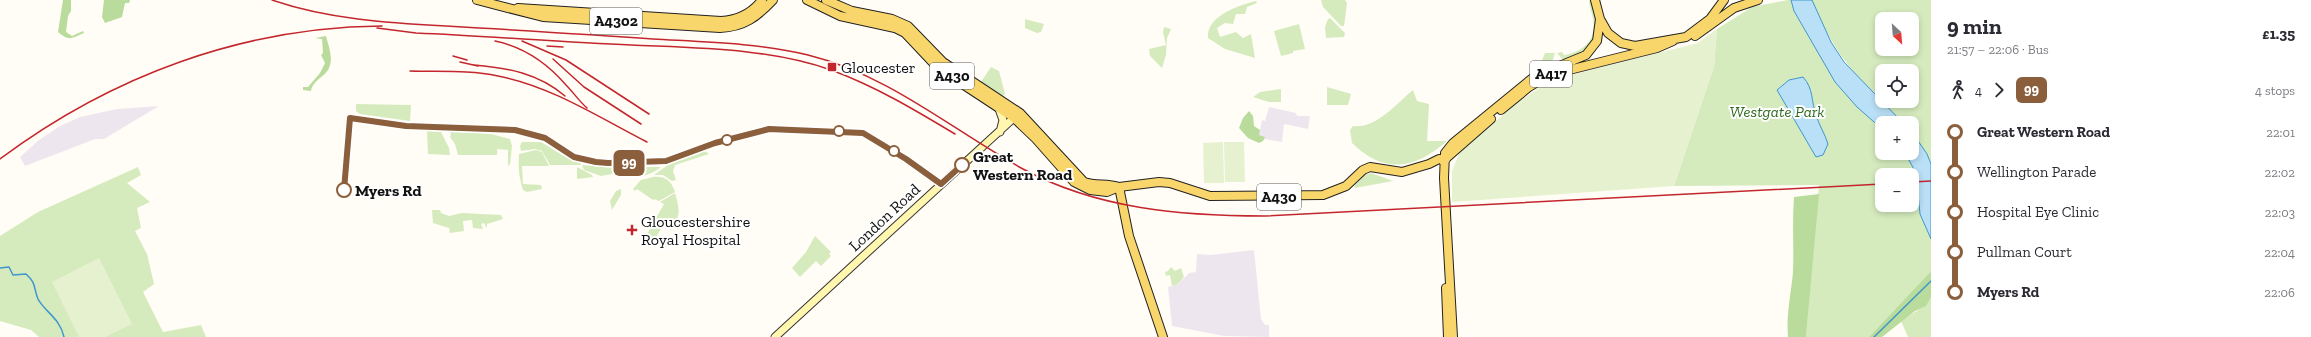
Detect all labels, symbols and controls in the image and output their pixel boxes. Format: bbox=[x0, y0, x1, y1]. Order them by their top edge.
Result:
road number: A4302 bbox=[590, 8, 642, 34]
north arrow bbox=[1875, 12, 1919, 56]
map controls bbox=[1875, 12, 1919, 212]
text: 9 min bbox=[1947, 13, 2002, 40]
text: £1.35 bbox=[2262, 25, 2295, 43]
text: 21:57 – 22:06 · Bus bbox=[1947, 42, 2049, 57]
place label: Gloucester bbox=[841, 58, 916, 77]
marker: Gloucester bbox=[826, 61, 838, 73]
road number: A417 bbox=[1530, 61, 1572, 87]
road number: A430 bbox=[930, 63, 974, 89]
button: locate bbox=[1875, 64, 1919, 108]
icon: walk bbox=[1947, 79, 1969, 101]
icon: forward bbox=[1988, 79, 2010, 101]
text: 99 bbox=[2024, 81, 2039, 98]
text: 4 bbox=[1975, 83, 1982, 98]
text: 4 stops bbox=[2255, 83, 2295, 98]
park label: Westgate Park bbox=[1730, 102, 1824, 121]
button: + bbox=[1875, 116, 1919, 160]
text: Great Western Road bbox=[1977, 123, 2110, 141]
unlabelled marker bbox=[833, 125, 845, 137]
text: 22:01 bbox=[2266, 125, 2295, 140]
unlabelled marker bbox=[721, 134, 733, 146]
unlabelled marker bbox=[888, 145, 900, 157]
place label: Great Western Road bbox=[973, 147, 1072, 184]
line badge: 99 bbox=[611, 150, 647, 176]
text: 99 bbox=[622, 154, 636, 171]
marker: Great Western Road bbox=[954, 157, 970, 173]
text: Wellington Parade bbox=[1977, 163, 2096, 181]
text: 22:02 bbox=[2265, 165, 2295, 180]
button: − bbox=[1875, 168, 1919, 212]
street label: London Road bbox=[845, 179, 924, 255]
place label: Myers Rd bbox=[355, 181, 422, 200]
marker: Myers Rd bbox=[336, 182, 352, 198]
road number: A430 bbox=[1257, 184, 1301, 210]
text: Hospital Eye Clinic bbox=[1977, 203, 2099, 221]
text: 22:03 bbox=[2265, 205, 2295, 220]
place label: Gloucestershire Royal Hospital bbox=[641, 212, 750, 249]
marker: Gloucestershire Royal Hospital bbox=[626, 224, 638, 236]
text: Pullman Court bbox=[1977, 243, 2072, 261]
text: 22:04 bbox=[2264, 245, 2295, 260]
text: Myers Rd bbox=[1977, 283, 2039, 301]
text: 22:06 bbox=[2264, 285, 2295, 300]

